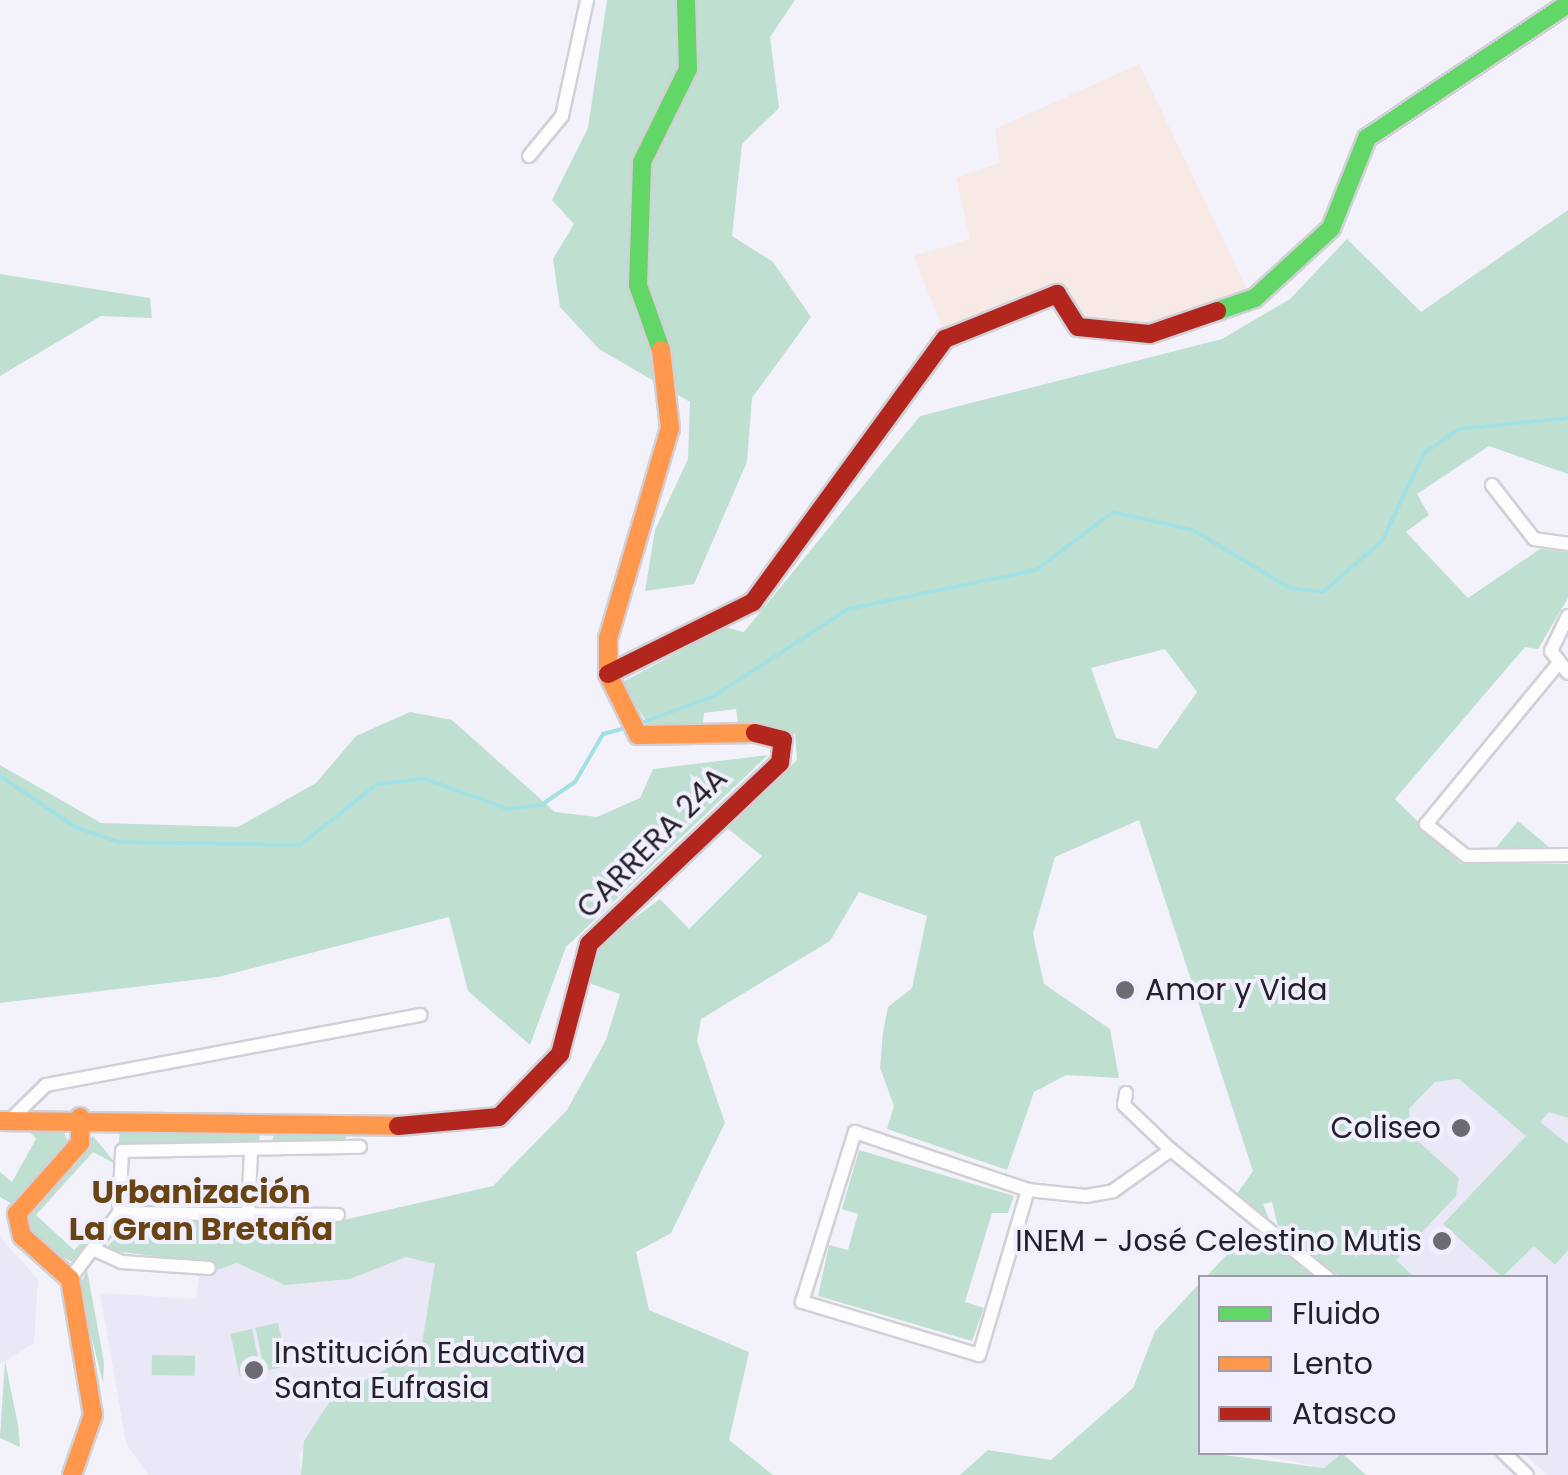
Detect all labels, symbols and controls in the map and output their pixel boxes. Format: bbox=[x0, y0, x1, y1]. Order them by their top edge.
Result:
street label: CARRERA 24A bbox=[569, 760, 735, 926]
place label: Amor y Vida bbox=[1145, 972, 1328, 1008]
marker: Amor y Vida bbox=[1114, 979, 1136, 1001]
place label: Coliseo bbox=[1330, 1110, 1441, 1146]
marker: Coliseo bbox=[1450, 1117, 1472, 1139]
district label: Urbanización La Gran Bretaña bbox=[69, 1174, 333, 1249]
place label: INEM - José Celestino Mutis bbox=[1015, 1223, 1422, 1259]
marker: INEM - José Celestino Mutis bbox=[1431, 1230, 1453, 1252]
legend bbox=[1198, 1275, 1548, 1455]
text: Fluido bbox=[1292, 1292, 1381, 1335]
place label: Institución Educativa Santa Eufrasia bbox=[274, 1335, 585, 1406]
text: Lento bbox=[1292, 1342, 1373, 1385]
marker: Institución Educativa Santa Eufrasia bbox=[243, 1359, 265, 1381]
text: Atasco bbox=[1292, 1392, 1397, 1435]

